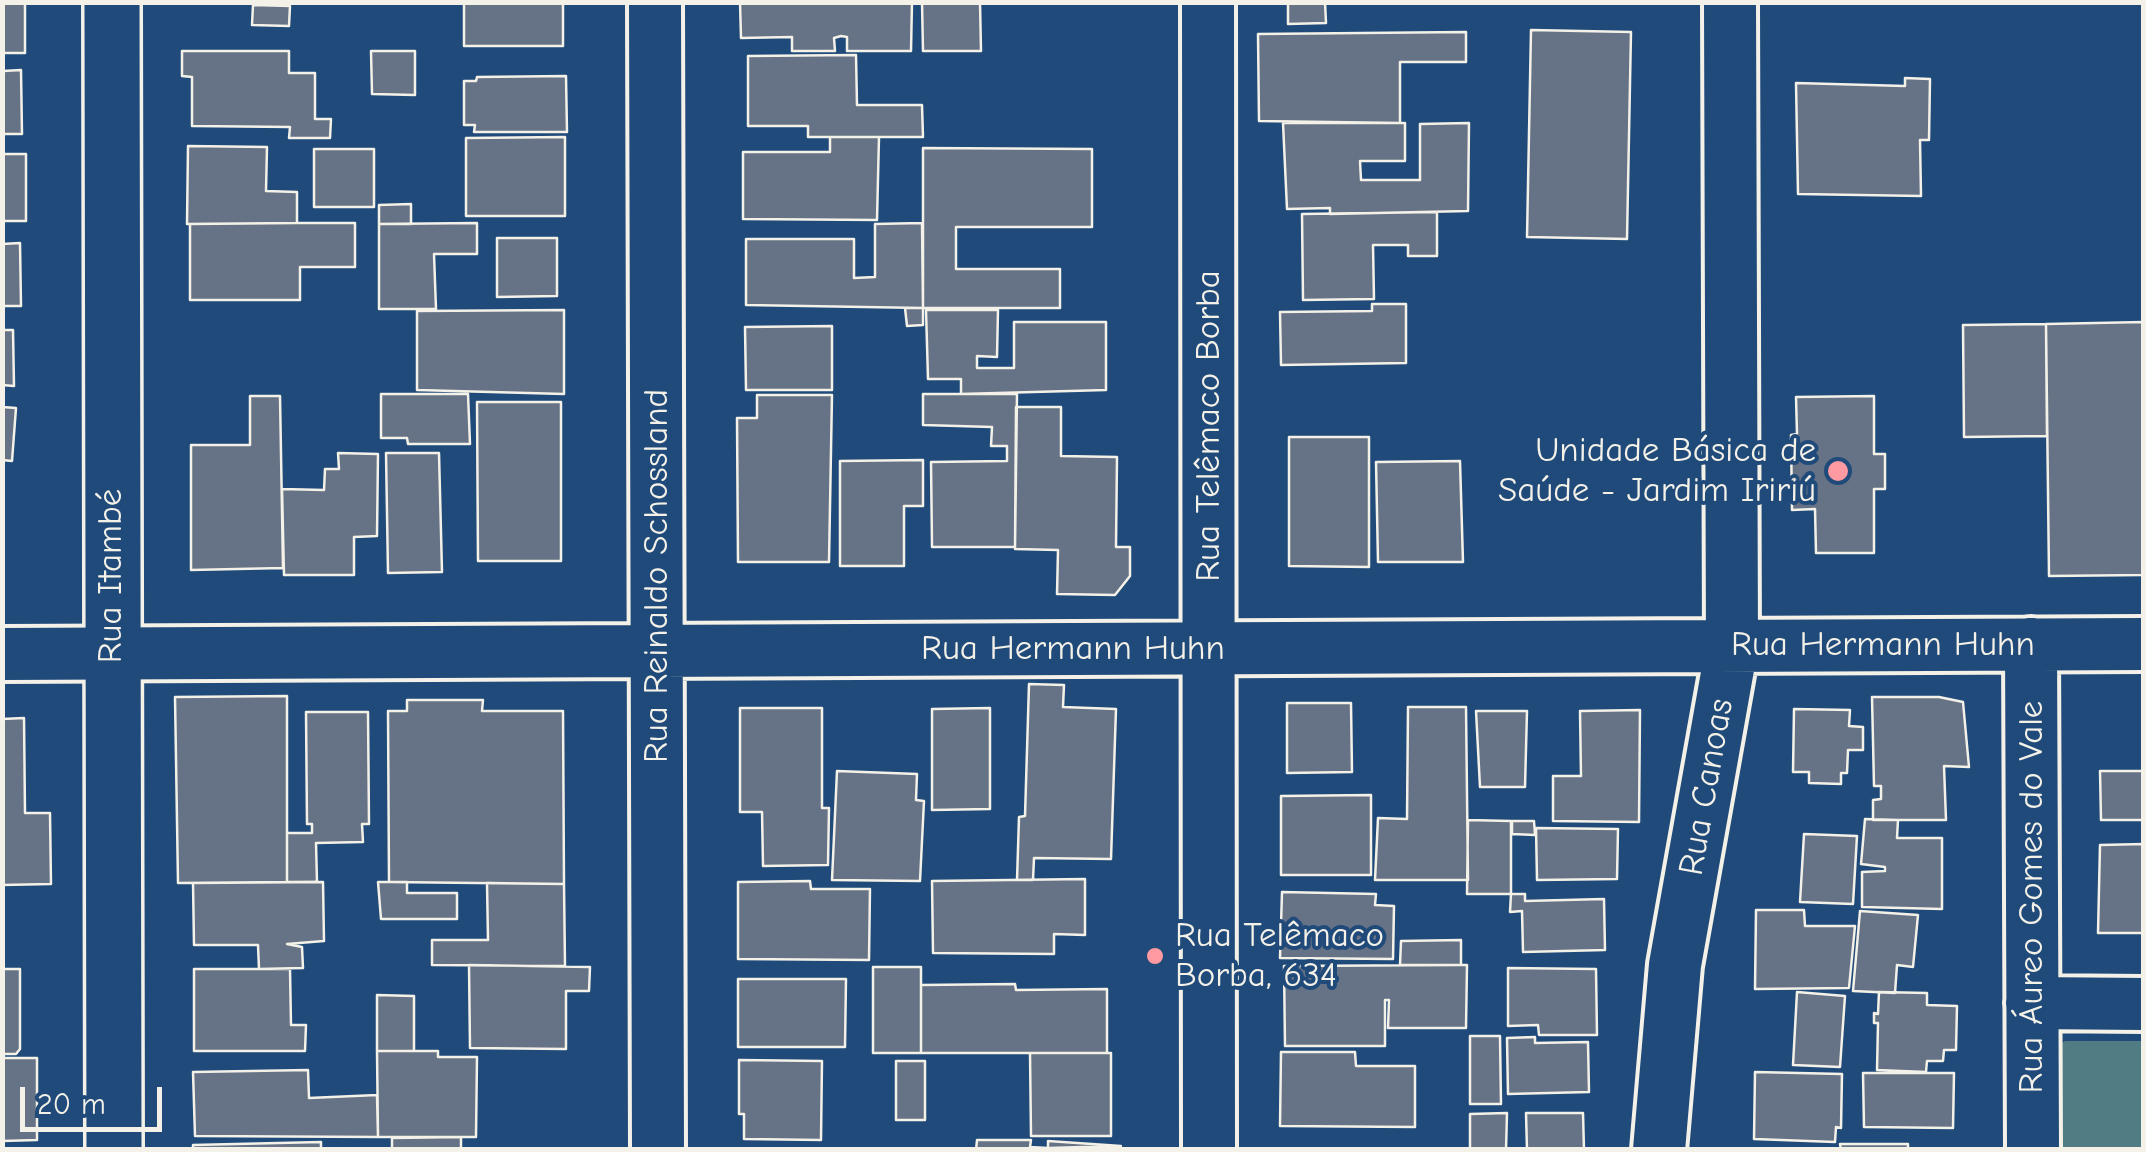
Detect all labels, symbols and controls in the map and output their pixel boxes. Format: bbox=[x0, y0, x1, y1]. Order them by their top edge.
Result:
street label: Rua Telêmaco Borba bbox=[1188, 270, 1230, 582]
street label: Rua Reinaldo Schossland bbox=[636, 389, 678, 763]
place label: Unidade Básica de Saúde - Jardim Iririú bbox=[1498, 430, 1816, 512]
marker: Unidade Básica de Saúde - Jardim Iririú bbox=[1825, 458, 1851, 484]
street label: Rua Itambé bbox=[90, 489, 132, 663]
street label: Rua Hermann Huhn bbox=[1731, 624, 2035, 666]
street label: Rua Hermann Huhn bbox=[921, 628, 1225, 670]
street label: Rua Canoas bbox=[1671, 695, 1743, 879]
street label: Rua Áureo Gomes do Vale bbox=[2011, 701, 2053, 1093]
place label: Rua Telêmaco Borba, 634 bbox=[1175, 915, 1384, 997]
marker: Rua Telêmaco Borba, 634 bbox=[1144, 945, 1166, 967]
scale bar bbox=[25, 1067, 168, 1129]
text: 20 m bbox=[37, 1087, 106, 1122]

